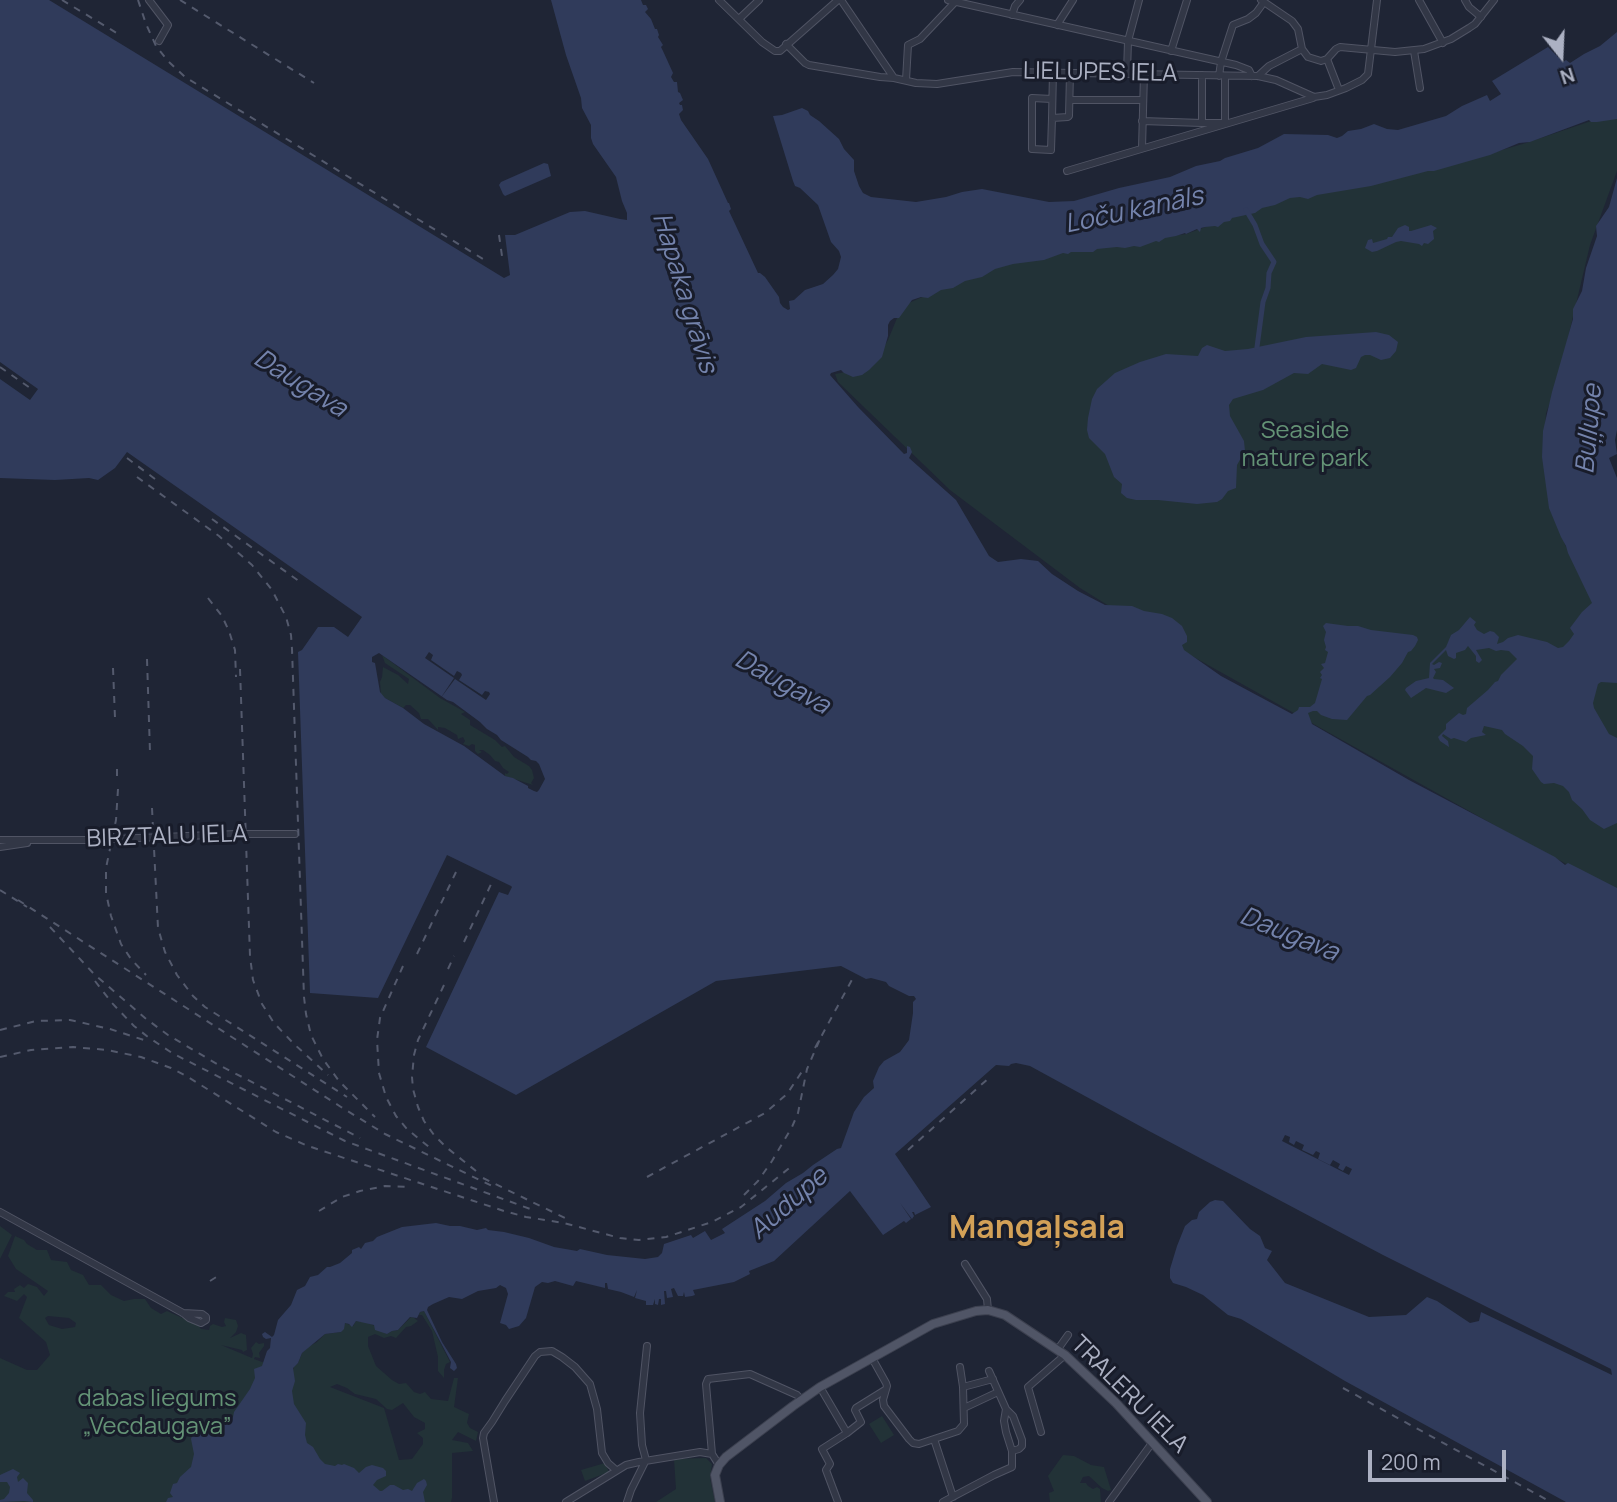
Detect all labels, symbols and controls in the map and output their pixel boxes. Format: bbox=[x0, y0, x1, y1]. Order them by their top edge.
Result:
north arrow bbox=[1526, 21, 1596, 91]
street label: LIELUPES IELA bbox=[1023, 57, 1177, 89]
text: N bbox=[1557, 61, 1578, 90]
water label: Loču kanāls bbox=[1062, 181, 1206, 241]
water label: Hapaka grāvis bbox=[645, 209, 723, 377]
water label: Daugava bbox=[248, 343, 352, 425]
water label: Buļļupe bbox=[1571, 383, 1609, 475]
park label: Seaside nature park bbox=[1242, 417, 1368, 473]
water label: Daugava bbox=[729, 644, 835, 722]
street label: BIRZTALU IELA bbox=[86, 820, 248, 854]
water label: Daugava bbox=[1235, 901, 1343, 969]
water label: Audupe bbox=[744, 1162, 834, 1246]
district label: Mangaļsala bbox=[949, 1210, 1125, 1248]
street label: TRALERU IELA bbox=[1064, 1330, 1194, 1460]
park label: dabas liegums „Vecdaugava” bbox=[77, 1385, 237, 1441]
scale bar bbox=[1372, 1436, 1510, 1480]
text: 200 m bbox=[1381, 1448, 1441, 1476]

